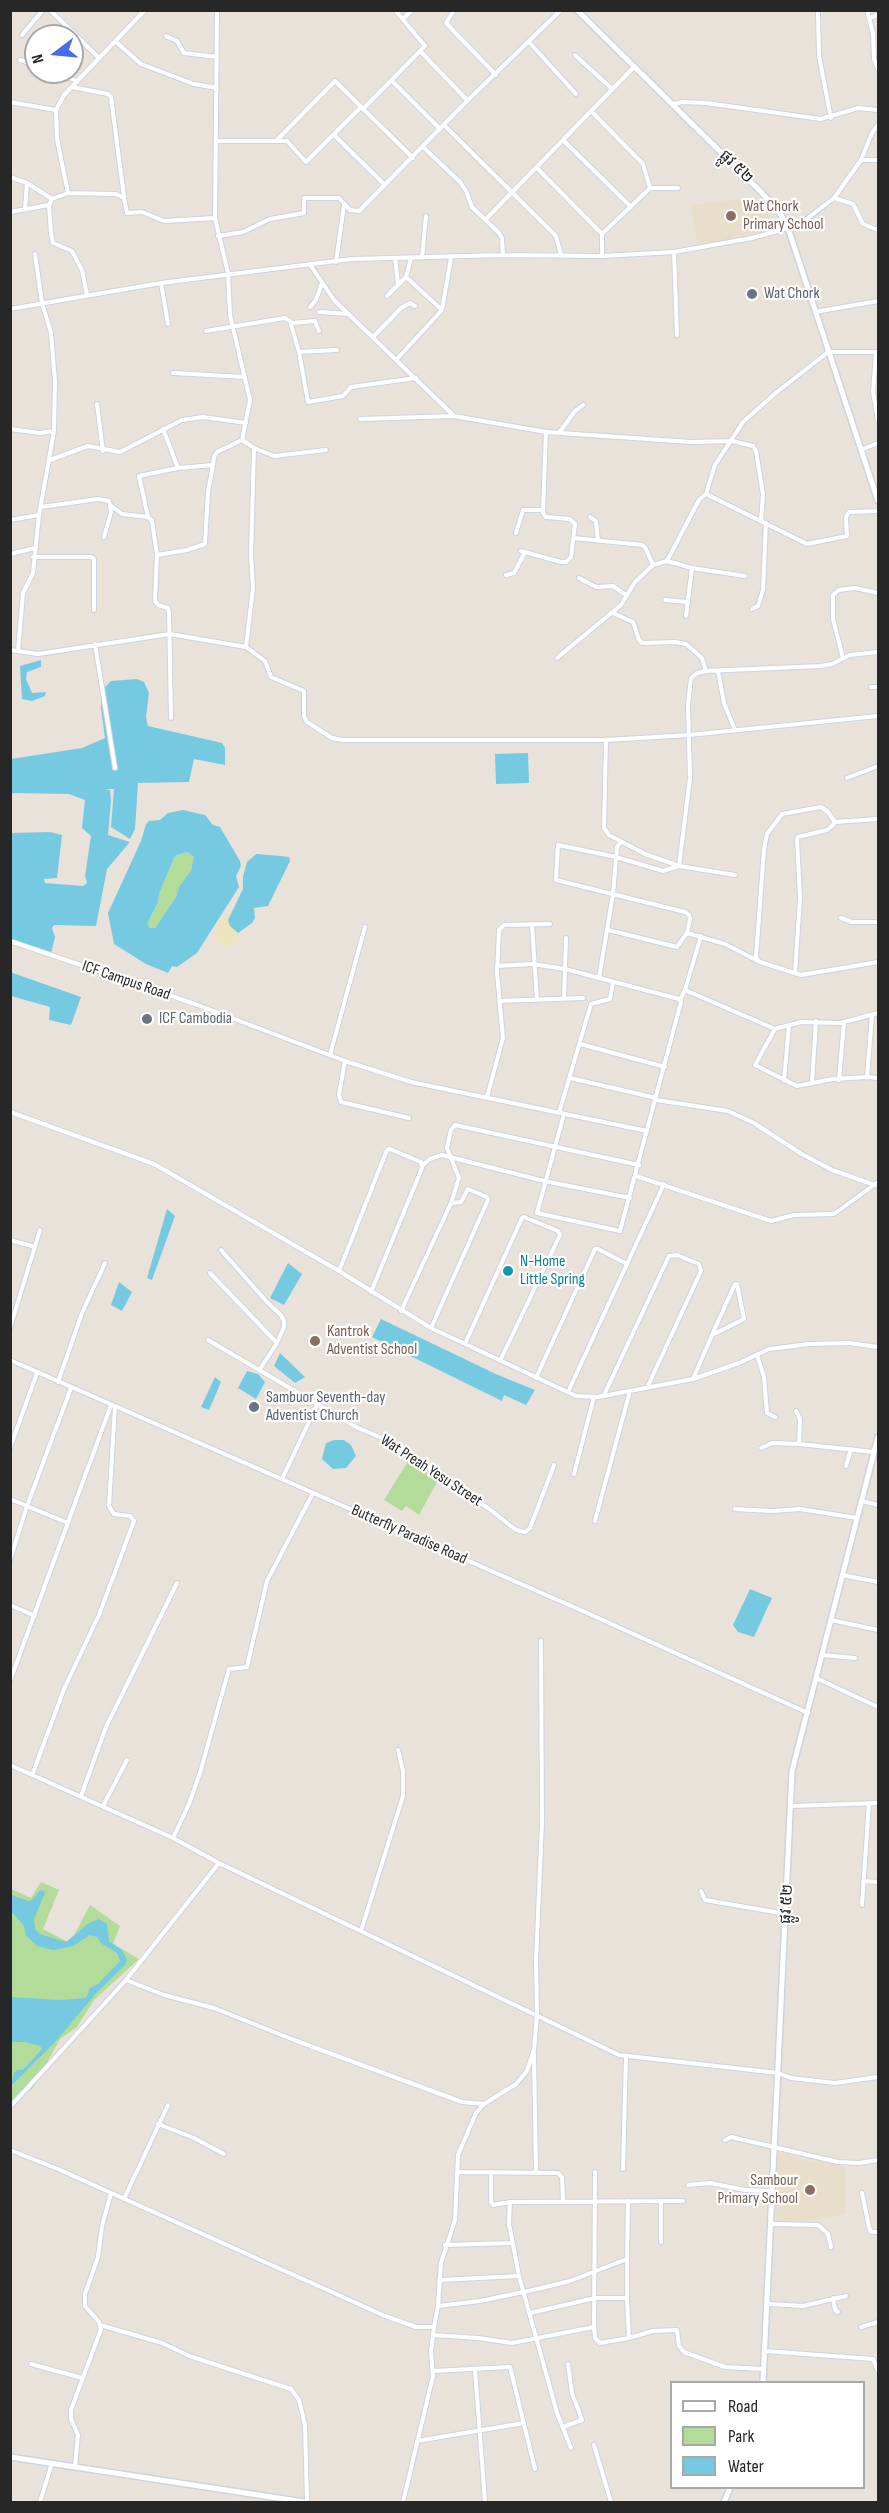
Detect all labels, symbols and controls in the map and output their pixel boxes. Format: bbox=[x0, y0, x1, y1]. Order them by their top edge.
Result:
north arrow bbox=[24, 24, 84, 84]
text: N bbox=[28, 52, 48, 65]
street label: ផ្លូវ ៥២ bbox=[715, 146, 757, 188]
place label: Wat Chork Primary School bbox=[743, 197, 824, 235]
marker: Wat Chork Primary School bbox=[724, 209, 738, 223]
place label: Wat Chork bbox=[764, 284, 820, 304]
marker: Wat Chork bbox=[745, 287, 759, 301]
street label: ICF Campus Road bbox=[79, 957, 173, 1005]
place label: ICF Cambodia bbox=[159, 1009, 232, 1029]
marker: ICF Cambodia bbox=[140, 1012, 154, 1026]
place label: N-Home Little Spring bbox=[520, 1252, 585, 1290]
marker: N-Home Little Spring bbox=[501, 1264, 515, 1278]
place label: Kantrok Adventist School bbox=[327, 1322, 417, 1360]
marker: Kantrok Adventist School bbox=[308, 1334, 322, 1348]
place label: Sambuor Seventh-day Adventist Church bbox=[266, 1388, 386, 1426]
marker: Sambuor Seventh-day Adventist Church bbox=[247, 1400, 261, 1414]
street label: Wat Preah Yesu Street bbox=[376, 1431, 486, 1511]
street label: Butterfly Paradise Road bbox=[348, 1501, 470, 1569]
street label: ផ្លូវ ៥២ bbox=[776, 1883, 798, 1925]
place label: Sambour Primary School bbox=[717, 2171, 798, 2209]
marker: Sambour Primary School bbox=[803, 2183, 817, 2197]
legend bbox=[670, 2381, 865, 2489]
text: Road bbox=[728, 2396, 758, 2417]
text: Park bbox=[728, 2426, 754, 2447]
text: Water bbox=[728, 2456, 764, 2477]

